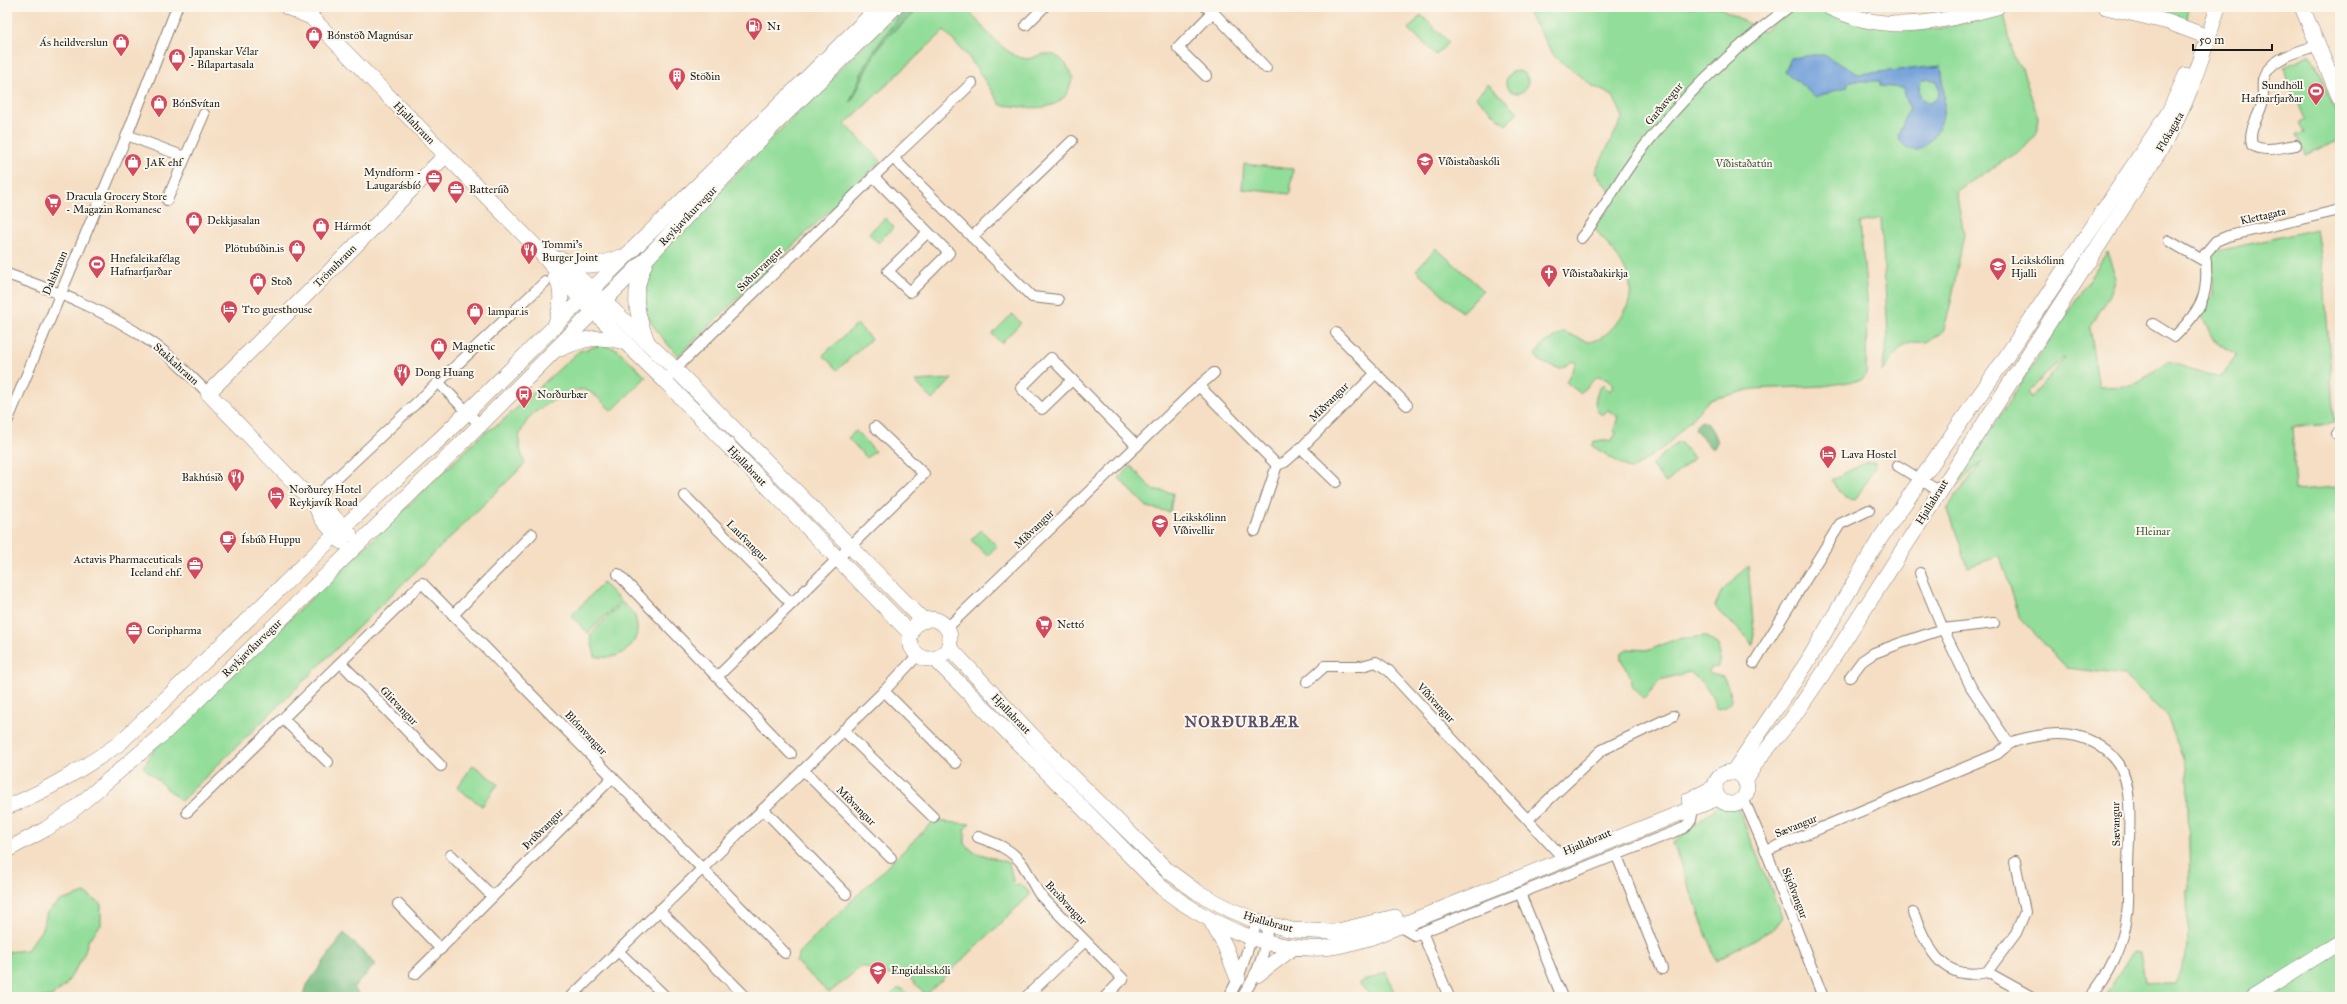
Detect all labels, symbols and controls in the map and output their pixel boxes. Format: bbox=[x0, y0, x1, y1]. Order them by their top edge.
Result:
fuel station icon: N1 bbox=[744, 16, 764, 41]
place label: N1 bbox=[767, 20, 781, 33]
shop icon: Bónstöð Magnúsar bbox=[304, 25, 324, 50]
scale bar bbox=[2193, 26, 2272, 52]
place label: Bónstöð Magnúsar bbox=[327, 29, 414, 42]
shop icon: Ás heildverslun bbox=[111, 32, 131, 57]
text: 50 m bbox=[2199, 33, 2224, 47]
place label: Ás heildverslun bbox=[39, 36, 108, 49]
place label: Japanskar Vélar - Bílapartasala bbox=[189, 45, 259, 71]
shop icon: Japanskar Vélar - Bílapartasala bbox=[167, 47, 187, 72]
building icon: Stöðin bbox=[667, 66, 687, 91]
place label: Stöðin bbox=[690, 70, 720, 83]
street label: Garðavegur bbox=[1642, 79, 1686, 128]
place label: Sundhöll Hafnarfjarðar bbox=[2241, 79, 2304, 105]
sports icon: Sundhöll Hafnarfjarðar bbox=[2306, 81, 2326, 106]
shop icon: BónSvítan bbox=[149, 93, 169, 118]
place label: BónSvítan bbox=[172, 97, 220, 110]
street label: Hjallahraun bbox=[391, 99, 438, 147]
street label: Flókagata bbox=[2153, 110, 2187, 154]
school or university icon: Víðistaðaskóli bbox=[1415, 151, 1435, 176]
shop icon: JAK ehf bbox=[123, 152, 143, 177]
place label: Víðistaðaskóli bbox=[1437, 155, 1500, 168]
place label: JAK ehf bbox=[145, 156, 185, 170]
park label: Víðistaðatún bbox=[1715, 157, 1773, 170]
place label: Myndform - Laugarásbíó bbox=[364, 166, 421, 192]
office icon: Myndform - Laugarásbíó bbox=[424, 168, 444, 193]
office icon: Batteríið bbox=[446, 179, 466, 204]
place label: Batteríið bbox=[469, 183, 509, 196]
street label: Reykjavíkurvegur bbox=[656, 183, 720, 249]
place label: Dracula Grocery Store - Magazin Romanesc bbox=[66, 190, 167, 216]
supermarket icon: Dracula Grocery Store - Magazin Romanesc bbox=[43, 192, 63, 217]
street label: Klettagata bbox=[2239, 204, 2287, 228]
shop icon: Dekkjasalan bbox=[184, 210, 204, 235]
place label: Dekkjasalan bbox=[207, 214, 260, 227]
shop icon: Hármót bbox=[311, 216, 331, 241]
place label: Hármót bbox=[334, 220, 371, 233]
shop icon: Plötubúðin.is bbox=[287, 238, 307, 263]
place label: Tommi's Burger Joint bbox=[542, 238, 598, 265]
restaurant icon: Tommi's Burger Joint bbox=[519, 240, 539, 265]
place label: Plötubúðin.is bbox=[225, 242, 284, 255]
street label: Trönuhraun bbox=[311, 242, 359, 290]
street label: Suðurvangur bbox=[734, 243, 786, 294]
street label: Dalshraun bbox=[40, 249, 70, 297]
place label: Hnefaleikafélag Hafnarfjarðar bbox=[110, 252, 181, 278]
sports icon: Hnefaleikafélag Hafnarfjarðar bbox=[87, 254, 107, 279]
place label: Leikskólinn Hjalli bbox=[2011, 254, 2064, 280]
school or university icon: Leikskólinn Hjalli bbox=[1988, 256, 2008, 281]
church icon: Víðistaðakirkja bbox=[1539, 263, 1559, 288]
place label: Víðistaðakirkja bbox=[1561, 267, 1628, 280]
shop icon: Stoð bbox=[248, 271, 268, 296]
place label: Stoð bbox=[271, 275, 292, 288]
hotel icon: T10 guesthouse bbox=[219, 299, 239, 324]
shop icon: lampar.is bbox=[465, 301, 485, 326]
place label: T10 guesthouse bbox=[242, 303, 313, 316]
place label: lampar.is bbox=[488, 305, 528, 318]
shop icon: Magnetic bbox=[429, 336, 449, 361]
street label: Stakkahraun bbox=[151, 340, 201, 388]
place label: Magnetic bbox=[452, 340, 496, 353]
restaurant icon: Dong Huang bbox=[392, 362, 412, 387]
place label: Dong Huang bbox=[415, 366, 475, 379]
street label: Miðvangur bbox=[1306, 379, 1352, 425]
bus stop icon: Norðurbær bbox=[514, 384, 534, 409]
place label: Norðurbær bbox=[537, 388, 589, 401]
street label: Hjallabraut bbox=[725, 443, 770, 489]
hotel icon: Lava Hostel bbox=[1818, 444, 1838, 469]
place label: Lava Hostel bbox=[1841, 448, 1896, 461]
restaurant icon: Bakhúsið bbox=[226, 467, 246, 492]
place label: Bakhúsið bbox=[182, 471, 223, 484]
street label: Hjallabraut bbox=[1913, 477, 1951, 527]
place label: Norðurey Hotel Reykjavík Road bbox=[289, 483, 362, 509]
hotel icon: Norðurey Hotel Reykjavík Road bbox=[266, 485, 286, 510]
street label: Miðvangur bbox=[1011, 506, 1057, 551]
place label: Leikskólinn Víðivellir bbox=[1172, 511, 1226, 537]
school or university icon: Leikskólinn Víðivellir bbox=[1150, 513, 1170, 538]
street label: Laufvangur bbox=[724, 518, 771, 565]
park label: Hleinar bbox=[2136, 525, 2171, 538]
cafe icon: Ísbúð Huppu bbox=[218, 529, 238, 554]
place label: Ísbúð Huppu bbox=[241, 532, 301, 546]
place label: Actavis Pharmaceuticals Iceland ehf. bbox=[73, 553, 182, 579]
office icon: Actavis Pharmaceuticals Iceland ehf. bbox=[185, 555, 205, 580]
supermarket icon: Nettó bbox=[1034, 614, 1054, 639]
street label: Reykjavíkurvegur bbox=[219, 616, 285, 680]
place label: Nettó bbox=[1057, 618, 1085, 631]
office icon: Coripharma bbox=[124, 620, 144, 645]
place label: Coripharma bbox=[147, 624, 202, 637]
street label: Víðivangur bbox=[1414, 680, 1458, 726]
street label: Glitvangur bbox=[377, 684, 421, 729]
street label: Hjallabraut bbox=[989, 691, 1034, 737]
street label: Blómvangur bbox=[562, 708, 610, 759]
district label: NORÐURBÆR bbox=[1185, 713, 1300, 731]
street label: Miðvangur bbox=[833, 783, 879, 829]
street label: Sævangur bbox=[2109, 801, 2123, 846]
street label: Þrúðvangur bbox=[520, 805, 567, 852]
street label: Sævangur bbox=[1773, 811, 1820, 840]
street label: Hjallabraut bbox=[1561, 826, 1613, 858]
street label: Skjólvangur bbox=[1779, 866, 1811, 921]
street label: Breiðvangur bbox=[1042, 878, 1090, 928]
street label: Hjallabraut bbox=[1242, 909, 1295, 935]
school or university icon: Engidalsskóli bbox=[868, 960, 888, 985]
place label: Engidalsskóli bbox=[891, 964, 951, 977]

